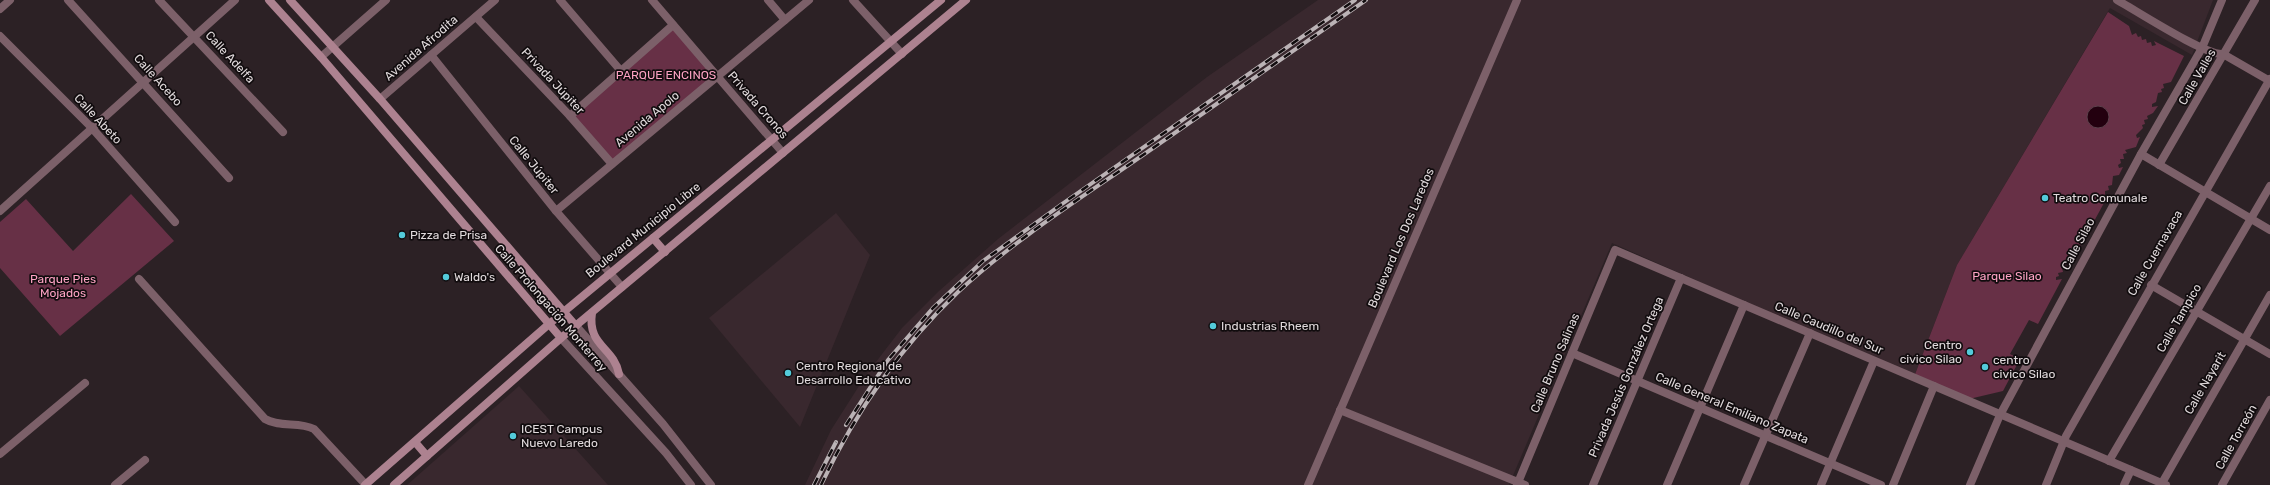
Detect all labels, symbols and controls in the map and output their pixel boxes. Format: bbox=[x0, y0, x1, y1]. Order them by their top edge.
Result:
street label: Avenida Afrodita bbox=[382, 12, 460, 84]
street label: Calle Adelfa bbox=[202, 28, 258, 86]
street label: Privada Júpiter bbox=[519, 45, 588, 117]
street label: Calle Valles bbox=[2175, 47, 2219, 107]
street label: Calle Acebo bbox=[131, 51, 185, 109]
park label: PARQUE ENCINOS bbox=[616, 68, 716, 82]
street label: Privada Cronos bbox=[725, 69, 791, 141]
street label: Avenida Apolo bbox=[612, 88, 682, 150]
street label: Calle Abeto bbox=[71, 91, 125, 147]
street label: Calle Júpiter bbox=[506, 133, 562, 197]
street label: Boulevard Los Dos Laredos bbox=[1365, 166, 1437, 310]
street label: Boulevard Municipio Libre bbox=[583, 179, 703, 281]
place label: Teatro Comunale bbox=[2053, 191, 2148, 205]
marker: Teatro Comunale bbox=[2040, 193, 2050, 203]
street label: Calle Cuernavaca bbox=[2125, 208, 2185, 298]
street label: Calle Silao bbox=[2058, 215, 2098, 272]
place label: Pizza de Prisa bbox=[410, 228, 487, 242]
marker: Pizza de Prisa bbox=[397, 230, 407, 240]
street label: Calle Prolongación Monterrey bbox=[492, 242, 610, 375]
park label: Parque Silao bbox=[1972, 269, 2042, 283]
place label: Waldo's bbox=[454, 270, 495, 284]
park label: Parque Pies Mojados bbox=[30, 272, 96, 300]
marker: Waldo's bbox=[441, 272, 451, 282]
street label: Calle Tampico bbox=[2154, 281, 2204, 355]
street label: Privada Jesús González Ortega bbox=[1586, 295, 1666, 459]
street label: Calle Caudillo del Sur bbox=[1773, 299, 1886, 357]
street label: Calle Bruno Salinas bbox=[1528, 311, 1582, 415]
place label: Industrias Rheem bbox=[1221, 319, 1319, 333]
marker: Industrias Rheem bbox=[1208, 321, 1218, 331]
place label: Centro civico Silao bbox=[1900, 338, 1962, 366]
marker: Centro civico Silao bbox=[1965, 347, 1975, 357]
street label: Calle Nayarit bbox=[2181, 349, 2229, 417]
place label: centro civico Silao bbox=[1993, 353, 2055, 381]
place label: Centro Regional de Desarrollo Educativo bbox=[796, 359, 911, 387]
marker: centro civico Silao bbox=[1980, 362, 1990, 372]
marker: Centro Regional de Desarrollo Educativo bbox=[783, 368, 793, 378]
street label: Calle General Emiliano Zapata bbox=[1653, 369, 1811, 447]
street label: Calle Torreón bbox=[2212, 402, 2260, 472]
place label: ICEST Campus Nuevo Laredo bbox=[521, 422, 602, 450]
marker: ICEST Campus Nuevo Laredo bbox=[508, 431, 518, 441]

